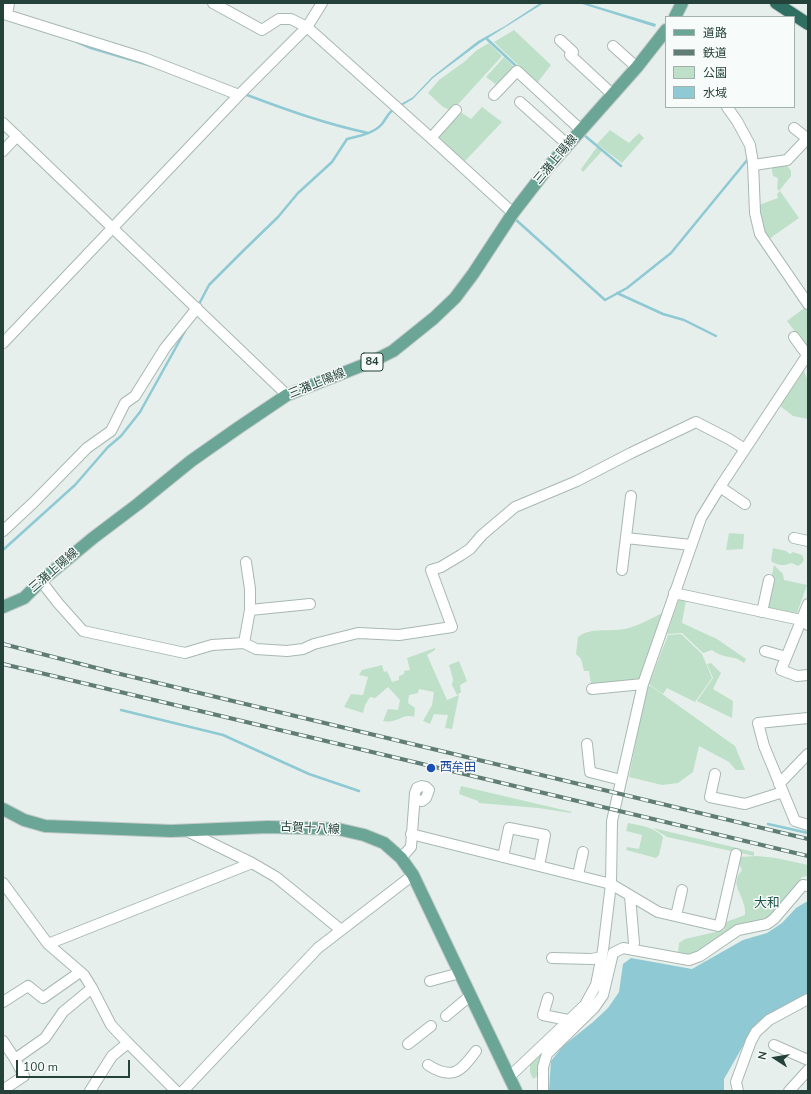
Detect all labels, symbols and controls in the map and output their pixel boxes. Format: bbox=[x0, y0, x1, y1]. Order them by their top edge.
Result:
legend bbox=[665, 16, 795, 108]
text: 道路 bbox=[703, 25, 727, 41]
text: 鉄道 bbox=[703, 45, 727, 61]
text: 公園 bbox=[703, 65, 727, 81]
text: 水域 bbox=[703, 85, 727, 101]
street label: 三潴上陽線 bbox=[531, 132, 581, 188]
road number: 84 bbox=[361, 353, 383, 371]
street label: 三潴上陽線 bbox=[286, 366, 348, 402]
street label: 三潴上陽線 bbox=[27, 546, 81, 596]
place label: 西牟田 bbox=[440, 761, 476, 775]
marker: 西牟田 bbox=[425, 762, 437, 774]
street label: 古賀十八線 bbox=[280, 820, 340, 838]
district label: 大和 bbox=[754, 896, 780, 912]
north arrow bbox=[755, 1038, 795, 1078]
text: N bbox=[755, 1050, 771, 1061]
scale bar bbox=[18, 1052, 132, 1078]
text: 100 m bbox=[23, 1059, 58, 1075]

